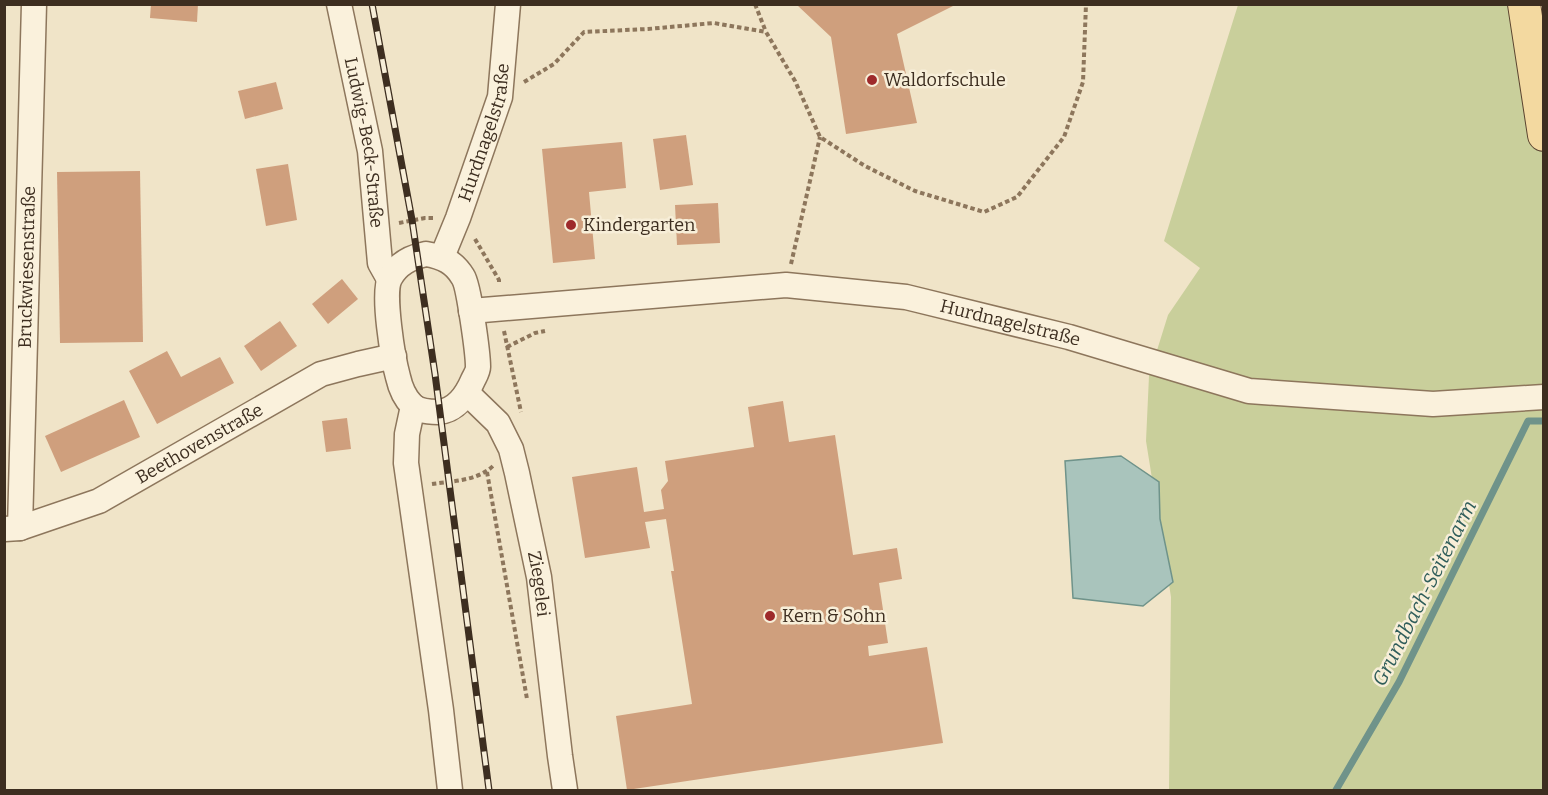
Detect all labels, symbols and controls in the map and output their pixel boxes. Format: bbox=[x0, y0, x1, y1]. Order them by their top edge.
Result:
street label: Ludwig-Beck-Straße bbox=[340, 55, 388, 229]
street label: Hurdnagelstraße bbox=[454, 63, 514, 205]
place label: Waldorfschule bbox=[884, 69, 1006, 91]
marker: Waldorfschule bbox=[865, 73, 879, 87]
street label: Bruckwiesenstraße bbox=[14, 186, 40, 349]
place label: Kindergarten bbox=[583, 214, 696, 236]
marker: Kindergarten bbox=[564, 218, 578, 232]
street label: Hurdnagelstraße bbox=[938, 295, 1083, 351]
street label: Beethovenstraße bbox=[132, 399, 267, 489]
water label: Grundbach-Seitenarm bbox=[1367, 496, 1481, 690]
street label: Ziegelei bbox=[523, 549, 555, 618]
place label: Kern & Sohn bbox=[782, 605, 887, 627]
marker: Kern & Sohn bbox=[763, 609, 777, 623]

